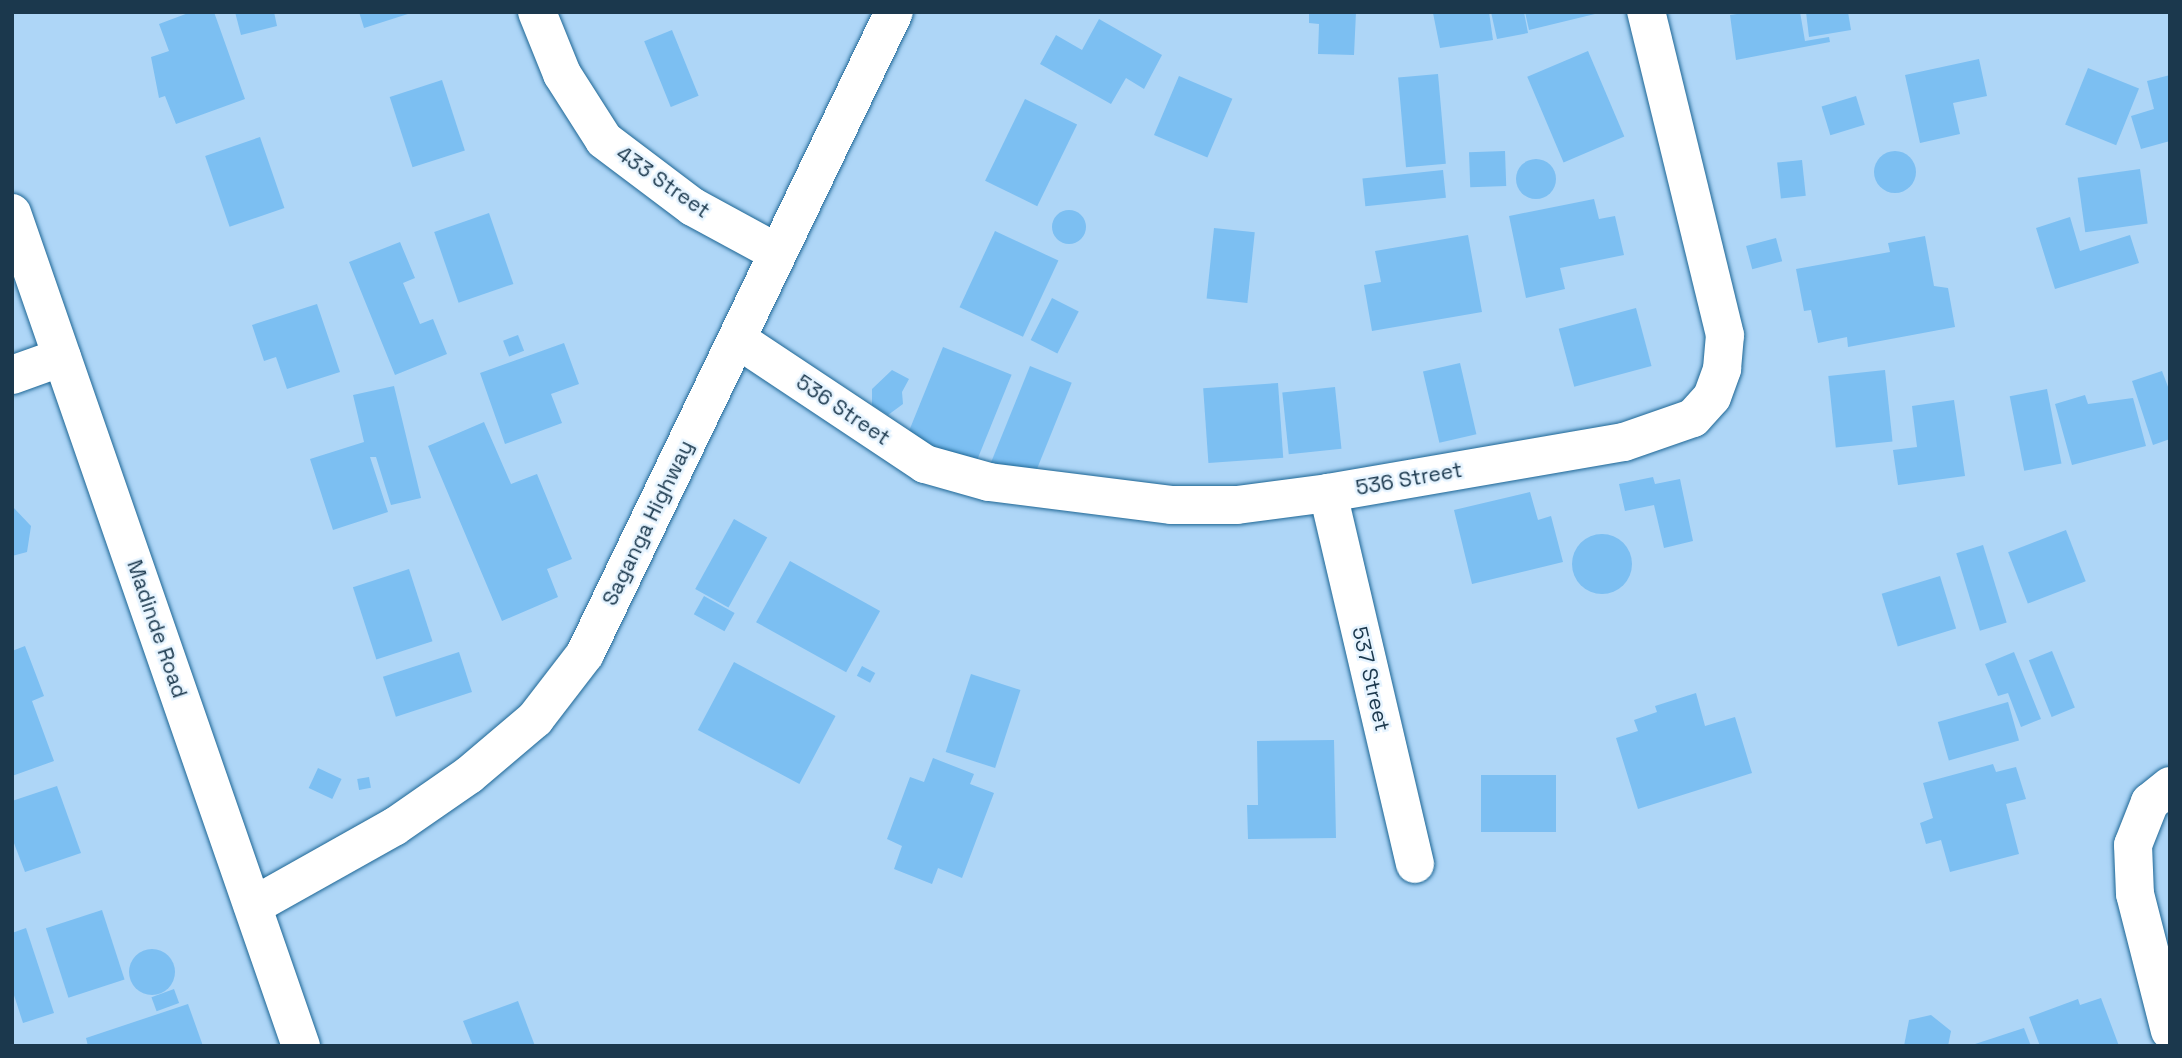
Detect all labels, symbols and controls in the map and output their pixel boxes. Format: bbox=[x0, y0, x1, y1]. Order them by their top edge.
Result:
street label: 433 Street bbox=[612, 141, 714, 223]
street label: 536 Street bbox=[791, 369, 895, 451]
street label: Saganga Highway bbox=[597, 436, 699, 610]
street label: 536 Street bbox=[1354, 457, 1464, 501]
street label: Madinde Road bbox=[122, 557, 192, 701]
street label: 537 Street bbox=[1347, 624, 1395, 734]

